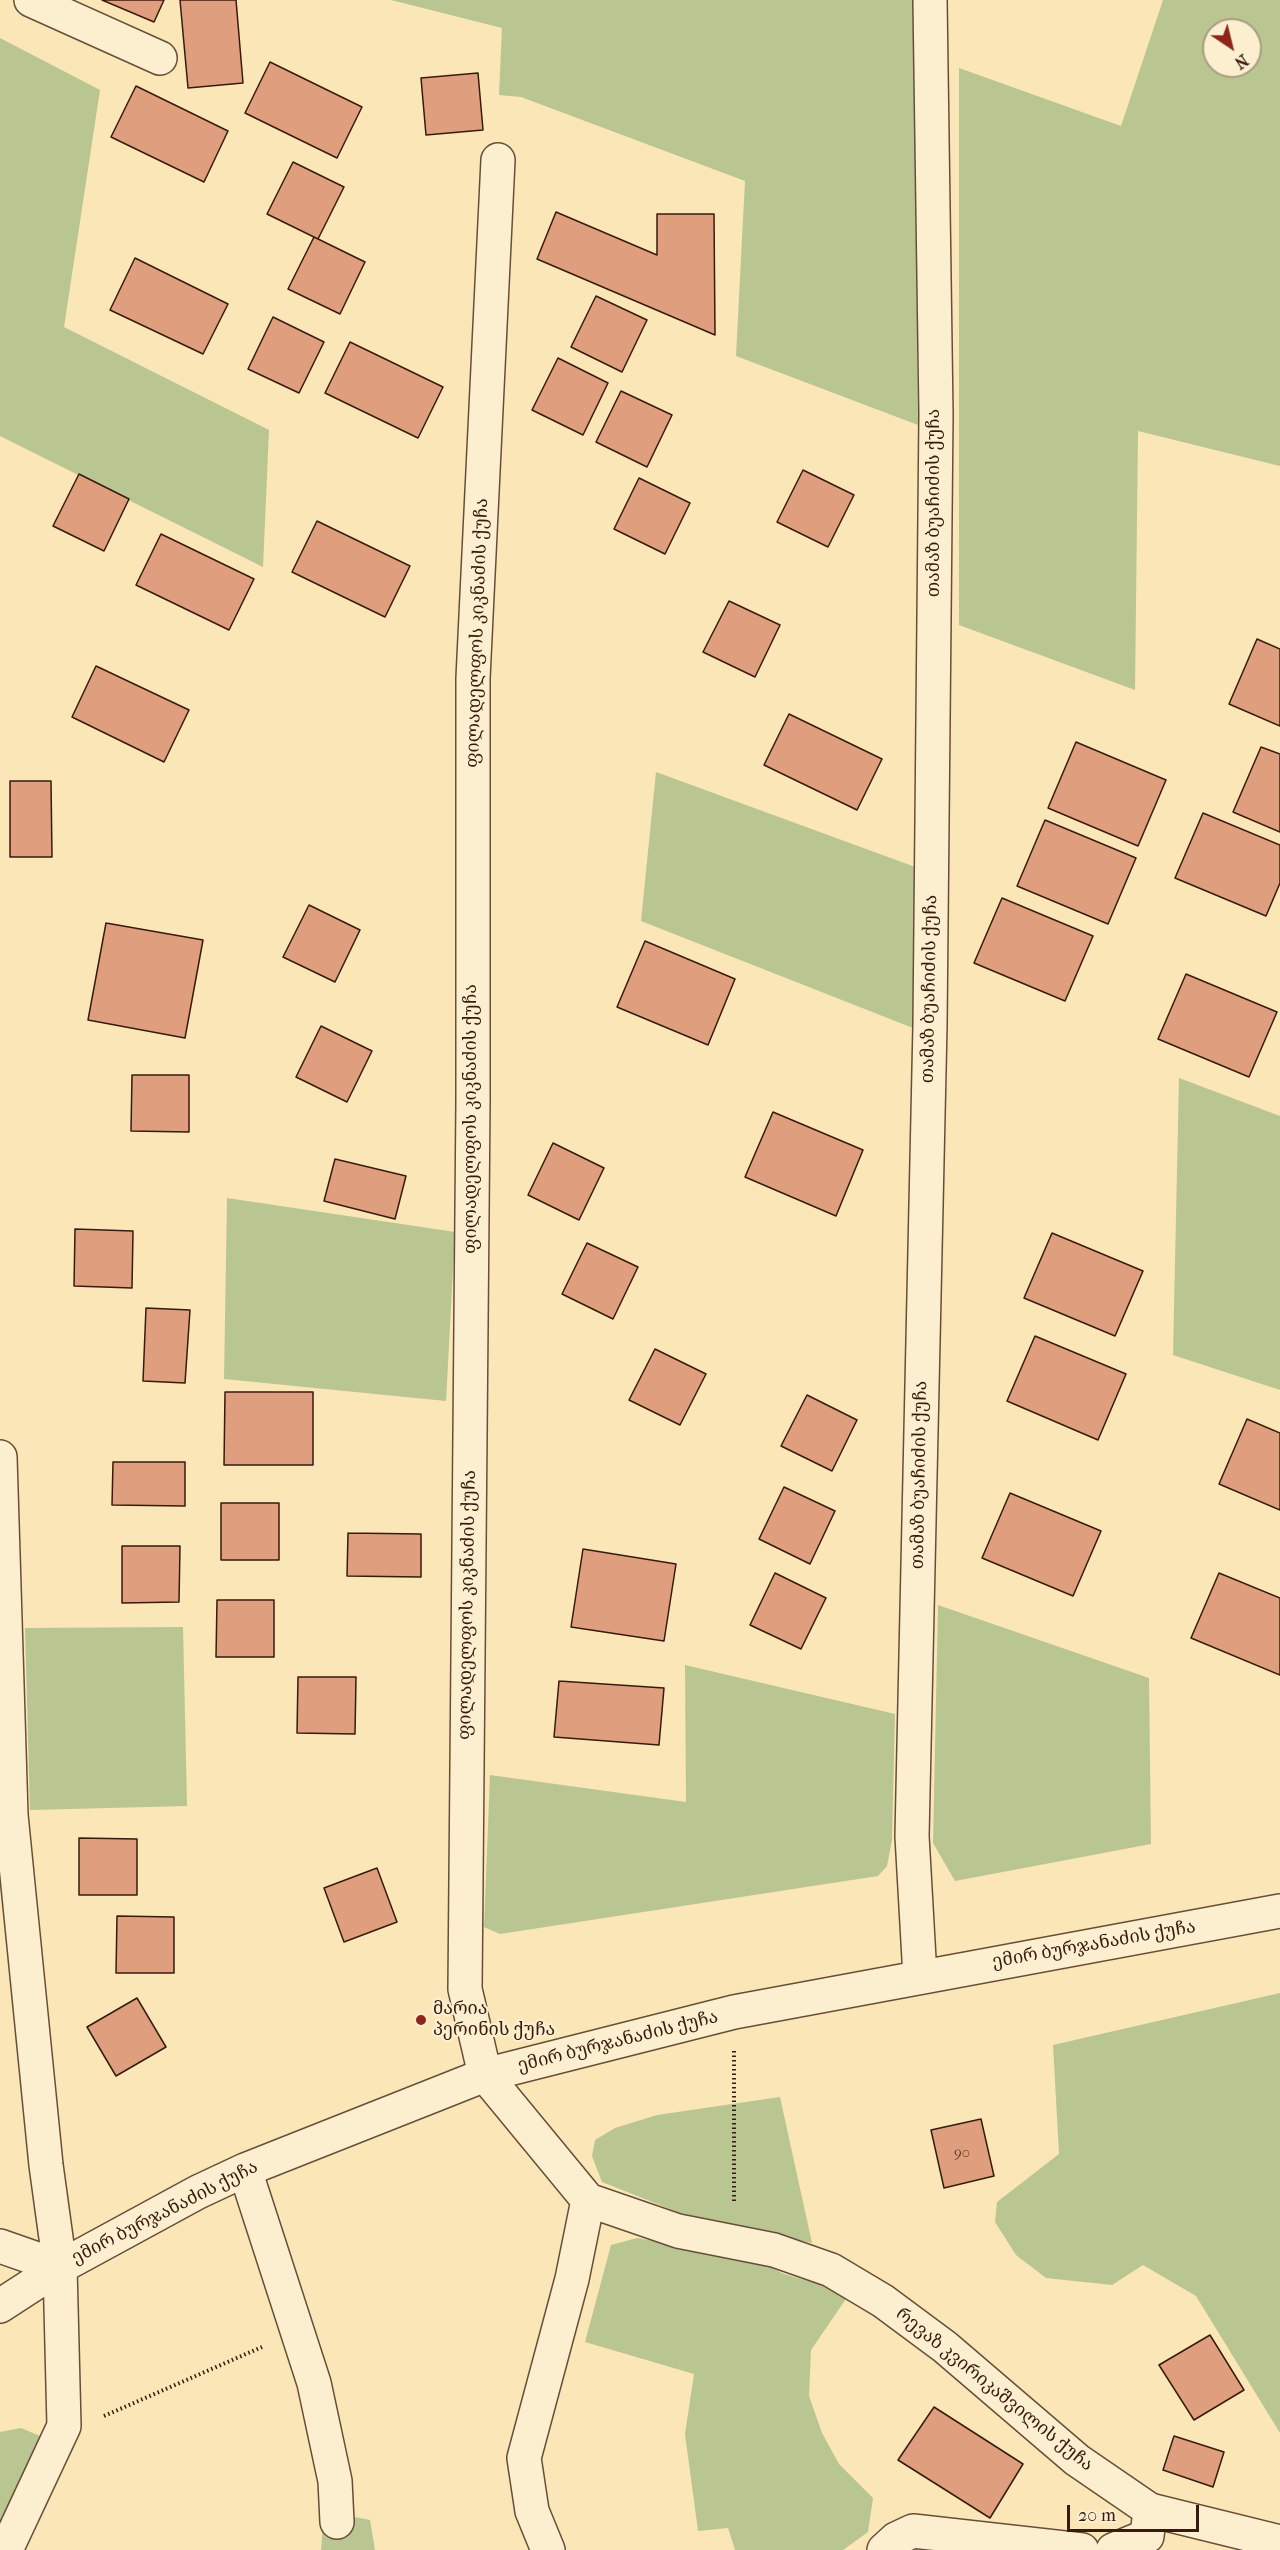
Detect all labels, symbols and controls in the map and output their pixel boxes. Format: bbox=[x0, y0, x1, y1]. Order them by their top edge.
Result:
north arrow bbox=[1202, 18, 1262, 78]
text: N bbox=[1231, 50, 1252, 73]
street label: თამაზ ბუაჩიძის ქუჩა bbox=[924, 409, 946, 597]
street label: ფილადელფოს კიკნაძის ქუჩა bbox=[462, 498, 494, 768]
street label: თამაზ ბუაჩიძის ქუჩა bbox=[918, 895, 942, 1083]
street label: ფილადელფოს კიკნაძის ქუჩა bbox=[461, 984, 483, 1254]
street label: თამაზ ბუაჩიძის ქუჩა bbox=[908, 1381, 932, 1569]
street label: ფილადელფოს კიკნაძის ქუჩა bbox=[455, 1470, 481, 1740]
street label: ემირ ბურჯანაძის ქუჩა bbox=[991, 1916, 1197, 1974]
place label: მარია პერინის ქუჩა bbox=[433, 1999, 555, 2042]
street label: ემირ ბურჯანაძის ქუჩა bbox=[515, 2007, 721, 2077]
marker: მარია პერინის ქუჩა bbox=[414, 2013, 428, 2027]
house number: 90 bbox=[954, 2144, 970, 2162]
street label: ემირ ბურჯანაძის ქუჩა bbox=[68, 2157, 262, 2269]
street label: რევაზ კვირიკაშვილის ქუჩა bbox=[891, 2304, 1097, 2476]
scale bar bbox=[1070, 2493, 1202, 2531]
text: 20 m bbox=[1078, 2505, 1116, 2526]

